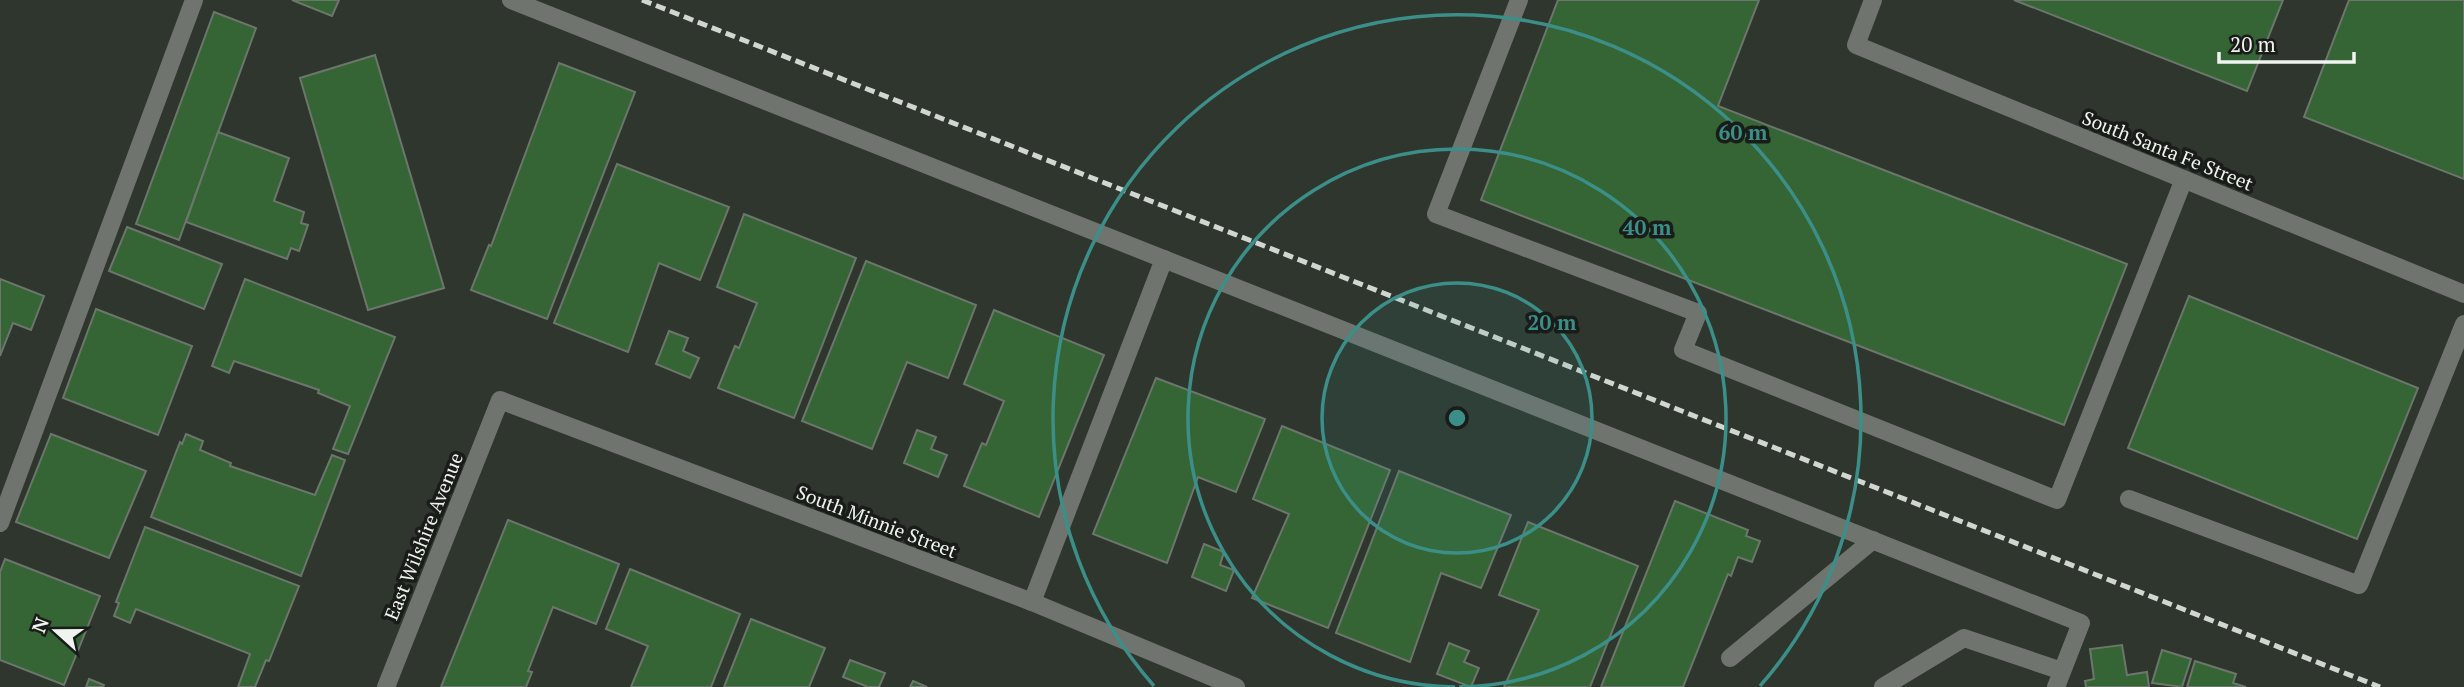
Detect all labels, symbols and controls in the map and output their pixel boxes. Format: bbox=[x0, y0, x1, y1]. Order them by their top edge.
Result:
scale bar bbox=[2219, 21, 2354, 65]
text: 20 m bbox=[2230, 30, 2276, 58]
street label: South Santa Fe Street bbox=[2079, 104, 2257, 196]
text: 60 m bbox=[1719, 118, 1768, 146]
text: 40 m bbox=[1623, 213, 1672, 241]
text: 20 m bbox=[1528, 308, 1577, 336]
centre of rings bbox=[1445, 406, 1469, 430]
street label: East Wilshire Avenue bbox=[378, 449, 468, 623]
street label: South Minnie Street bbox=[793, 479, 961, 563]
north arrow bbox=[21, 596, 91, 666]
text: N bbox=[25, 613, 54, 636]

